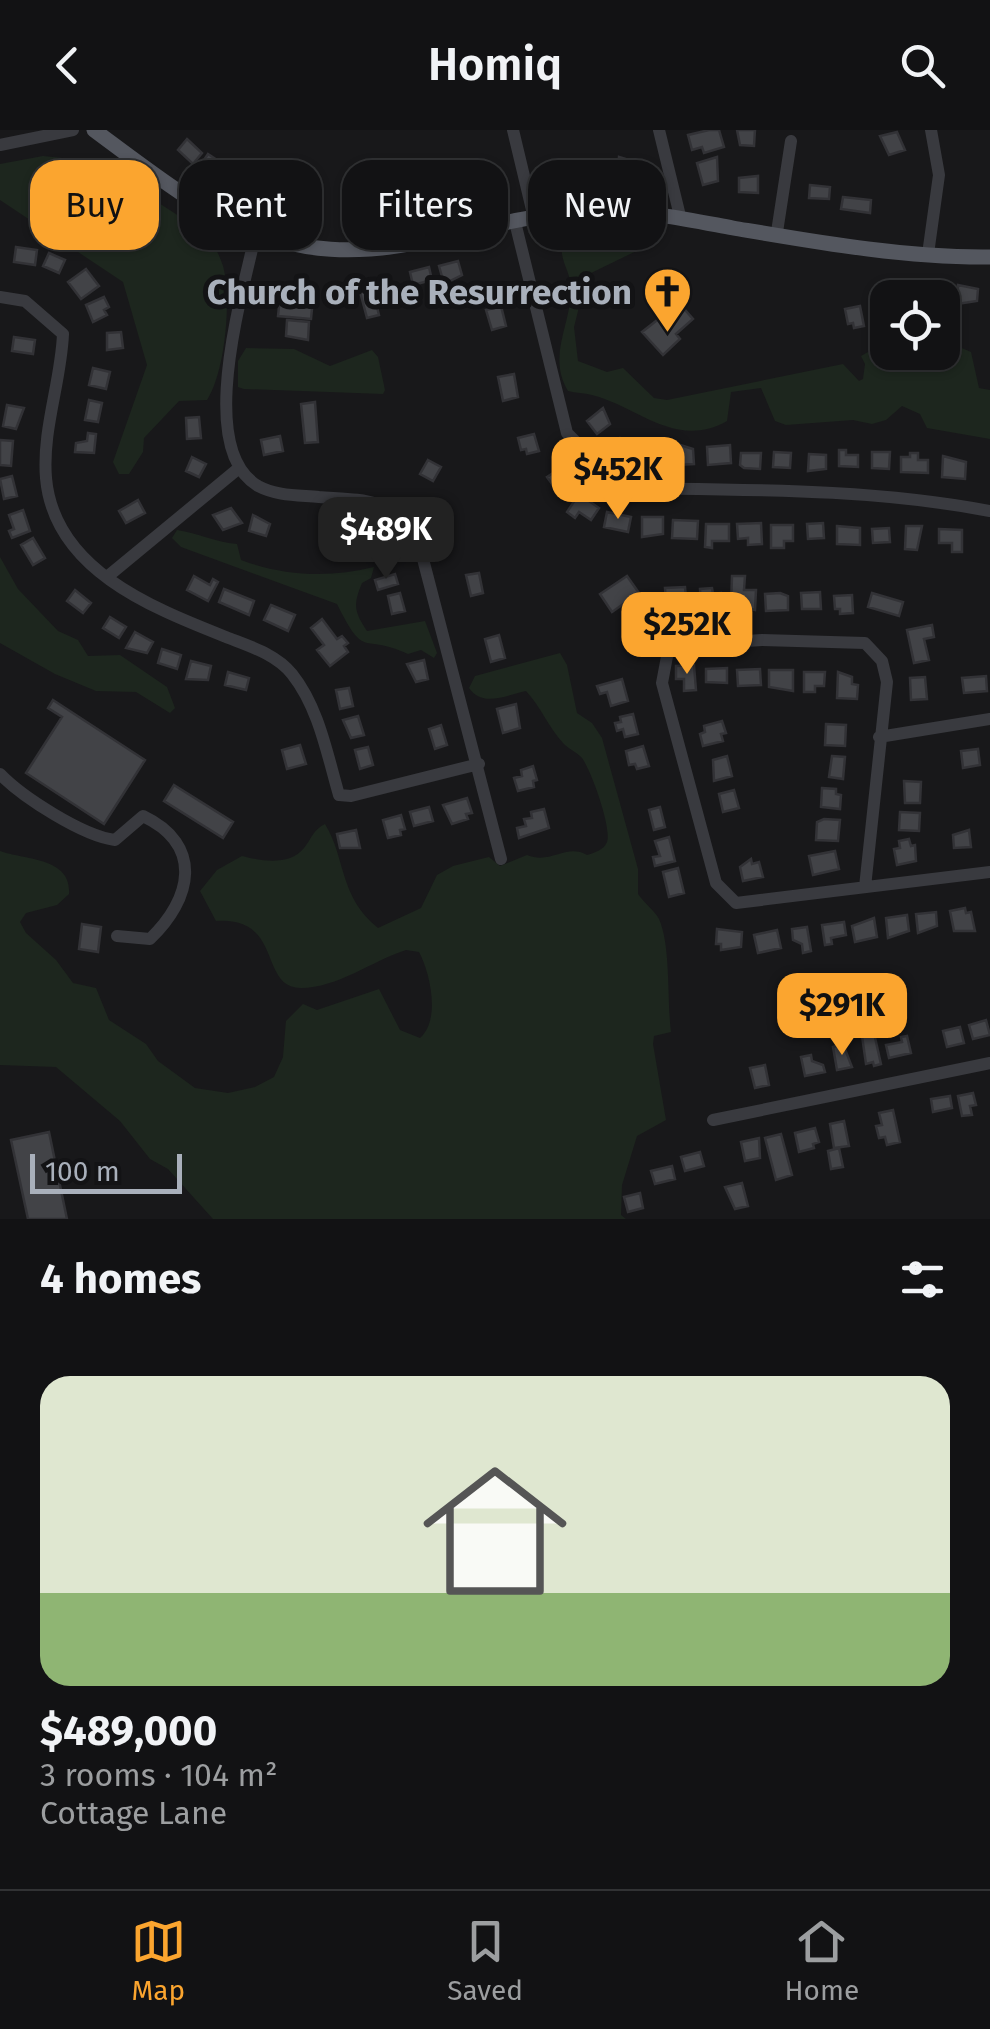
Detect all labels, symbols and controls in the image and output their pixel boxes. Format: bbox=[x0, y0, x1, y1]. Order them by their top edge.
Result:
icon: back bbox=[40, 38, 95, 93]
text: Homiq bbox=[428, 38, 562, 92]
icon: search bbox=[895, 38, 950, 93]
chip: Buy bbox=[30, 160, 159, 250]
chip: Rent bbox=[179, 160, 322, 250]
chip: Filters bbox=[342, 160, 508, 250]
chip: New bbox=[528, 160, 666, 250]
church icon: Church of the Resurrection bbox=[641, 266, 693, 334]
place label: Church of the Resurrection bbox=[207, 271, 632, 313]
map controls bbox=[870, 280, 960, 370]
button: locate bbox=[870, 280, 960, 370]
pin: $452K bbox=[548, 437, 688, 522]
text: $452K bbox=[574, 450, 662, 488]
pin: $489K bbox=[316, 497, 456, 582]
text: $489K bbox=[340, 510, 432, 548]
pin: $252K bbox=[617, 592, 757, 677]
text: $252K bbox=[643, 605, 731, 643]
pin: $291K bbox=[772, 973, 912, 1058]
text: $291K bbox=[799, 986, 885, 1024]
scale bar bbox=[30, 1149, 182, 1194]
text: 100 m bbox=[45, 1155, 120, 1188]
icon: filters bbox=[895, 1252, 950, 1307]
text: 4 homes bbox=[40, 1254, 201, 1304]
icon: home bbox=[405, 1441, 585, 1621]
text: $489,000 bbox=[40, 1706, 217, 1756]
text: 3 rooms · 104 m² bbox=[40, 1756, 278, 1794]
text: Cottage Lane bbox=[40, 1794, 227, 1832]
tab: Map bbox=[131, 1914, 186, 2007]
tab: Saved bbox=[447, 1914, 523, 2007]
tab: Home bbox=[785, 1914, 859, 2007]

